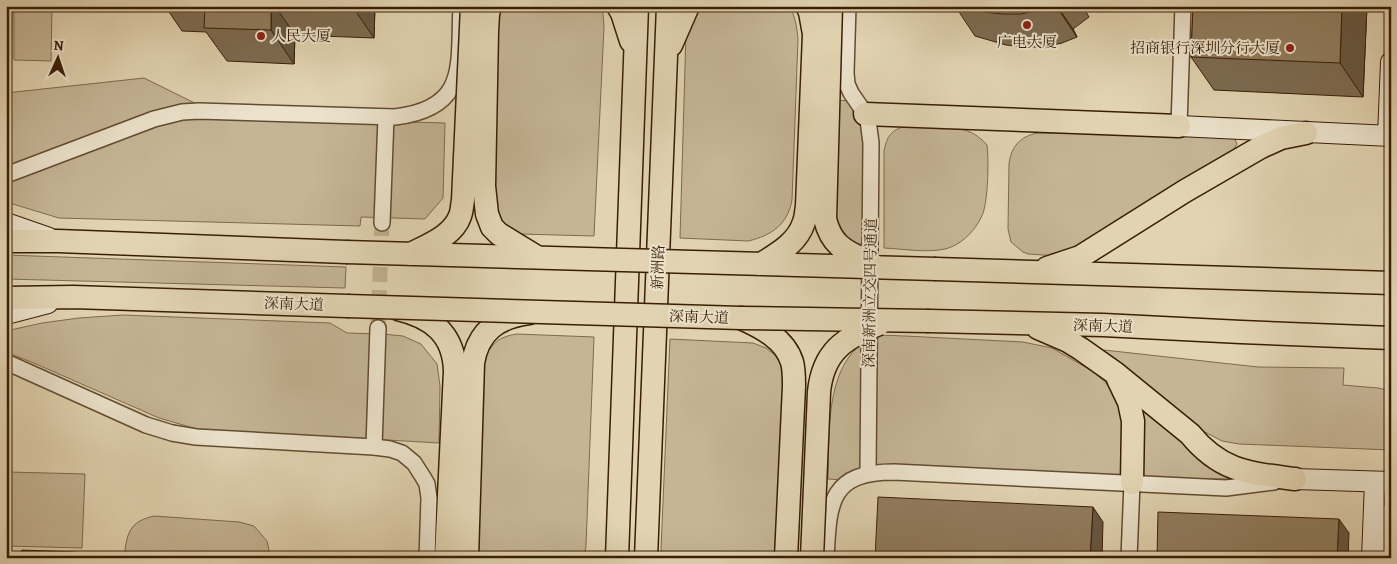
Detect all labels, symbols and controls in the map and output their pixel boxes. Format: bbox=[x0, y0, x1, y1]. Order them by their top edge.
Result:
marker: 广电大厦 bbox=[1021, 19, 1033, 31]
place label: 人民大厦 bbox=[271, 26, 331, 46]
marker: 人民大厦 bbox=[255, 30, 267, 42]
north arrow bbox=[32, 32, 82, 82]
place label: 广电大厦 bbox=[997, 32, 1057, 52]
text: N bbox=[53, 36, 64, 55]
place label: 招商银行深圳分行大厦 bbox=[1130, 38, 1280, 58]
marker: 招商银行深圳分行大厦 bbox=[1284, 42, 1296, 54]
street label: 深南新洲立交四号通道 bbox=[859, 218, 881, 368]
street label: 新洲路 bbox=[647, 244, 669, 290]
street label: 深南大道 bbox=[264, 293, 324, 315]
street label: 深南大道 bbox=[669, 306, 729, 328]
street label: 深南大道 bbox=[1073, 315, 1133, 337]

